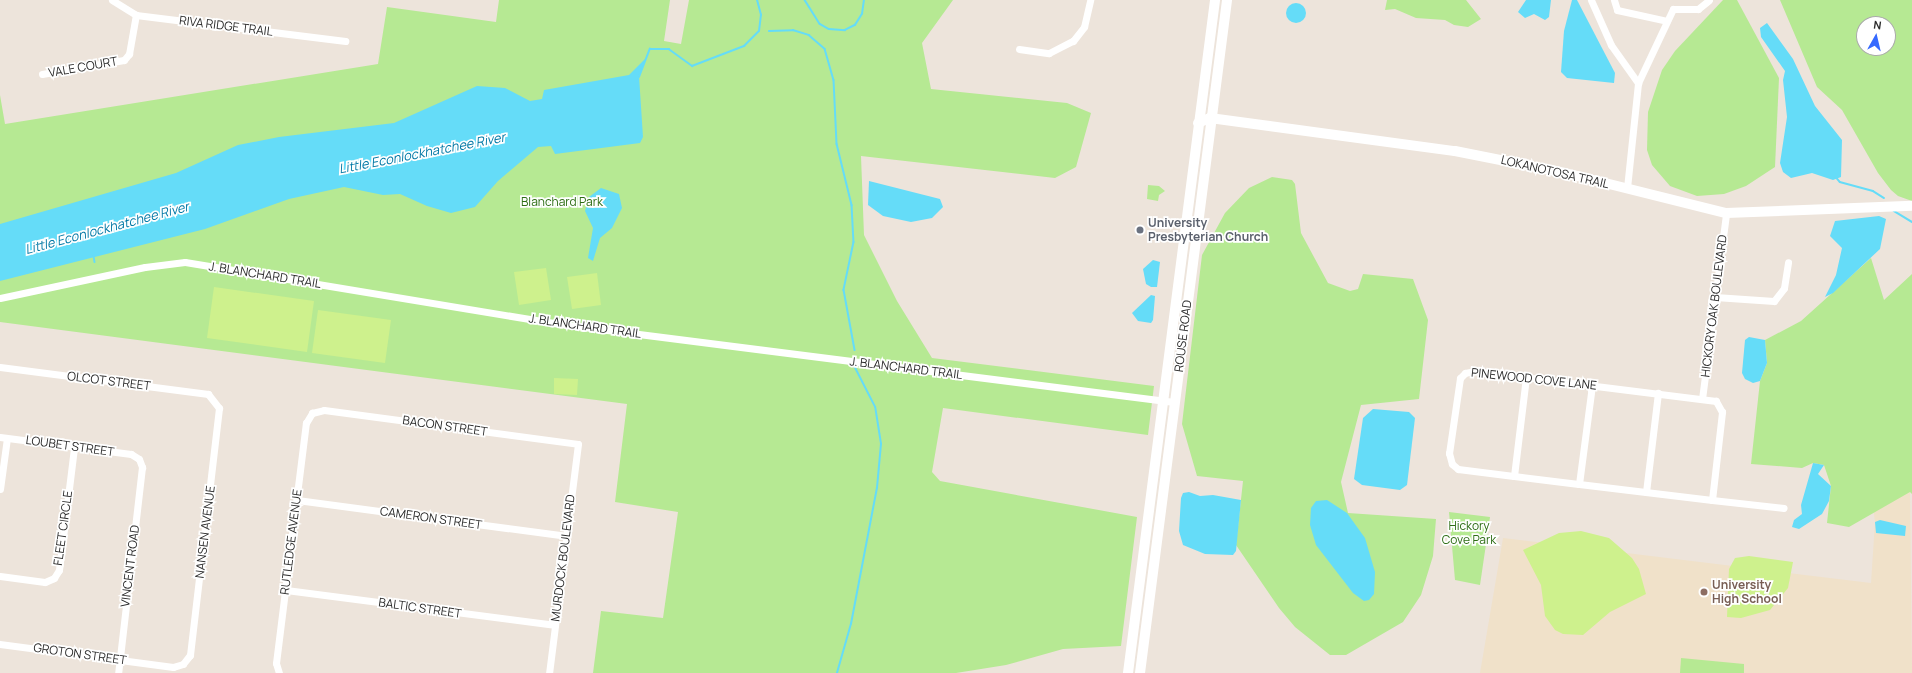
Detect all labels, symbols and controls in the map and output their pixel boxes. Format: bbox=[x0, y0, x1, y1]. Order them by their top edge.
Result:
street label: RIVA RIDGE TRAIL bbox=[178, 13, 274, 39]
north arrow bbox=[1856, 16, 1896, 56]
text: N bbox=[1873, 17, 1883, 33]
street label: VALE COURT bbox=[47, 54, 119, 80]
water label: Little Econlockhatchee River bbox=[337, 129, 507, 177]
street label: LOKANOTOSA TRAIL bbox=[1500, 153, 1610, 191]
park label: Blanchard Park bbox=[521, 195, 603, 209]
water label: Little Econlockhatchee River bbox=[23, 199, 191, 257]
place label: University Presbyterian Church bbox=[1148, 216, 1268, 244]
marker: University Presbyterian Church bbox=[1135, 225, 1145, 235]
street label: HICKORY OAK BOULEVARD bbox=[1698, 234, 1730, 378]
street label: J. BLANCHARD TRAIL bbox=[208, 259, 322, 291]
street label: ROUSE ROAD bbox=[1171, 299, 1195, 373]
street label: J. BLANCHARD TRAIL bbox=[528, 311, 642, 341]
street label: J. BLANCHARD TRAIL bbox=[849, 354, 963, 382]
street label: PINEWOOD COVE LANE bbox=[1471, 365, 1597, 393]
street label: OLCOT STREET bbox=[66, 369, 152, 393]
street label: BACON STREET bbox=[402, 413, 488, 439]
street label: LOUBET STREET bbox=[25, 433, 115, 459]
street label: NANSEN AVENUE bbox=[192, 485, 218, 579]
street label: RUTLEDGE AVENUE bbox=[277, 488, 305, 596]
street label: FLEET CIRCLE bbox=[51, 489, 75, 567]
street label: MURDOCK BOULEVARD bbox=[548, 494, 578, 622]
street label: CAMERON STREET bbox=[379, 504, 483, 532]
park label: Hickory Cove Park bbox=[1442, 519, 1496, 547]
street label: VINCENT ROAD bbox=[118, 524, 142, 608]
place label: University High School bbox=[1712, 578, 1782, 606]
marker: University High School bbox=[1699, 587, 1709, 597]
street label: BALTIC STREET bbox=[378, 595, 462, 621]
street label: GROTON STREET bbox=[33, 640, 127, 668]

